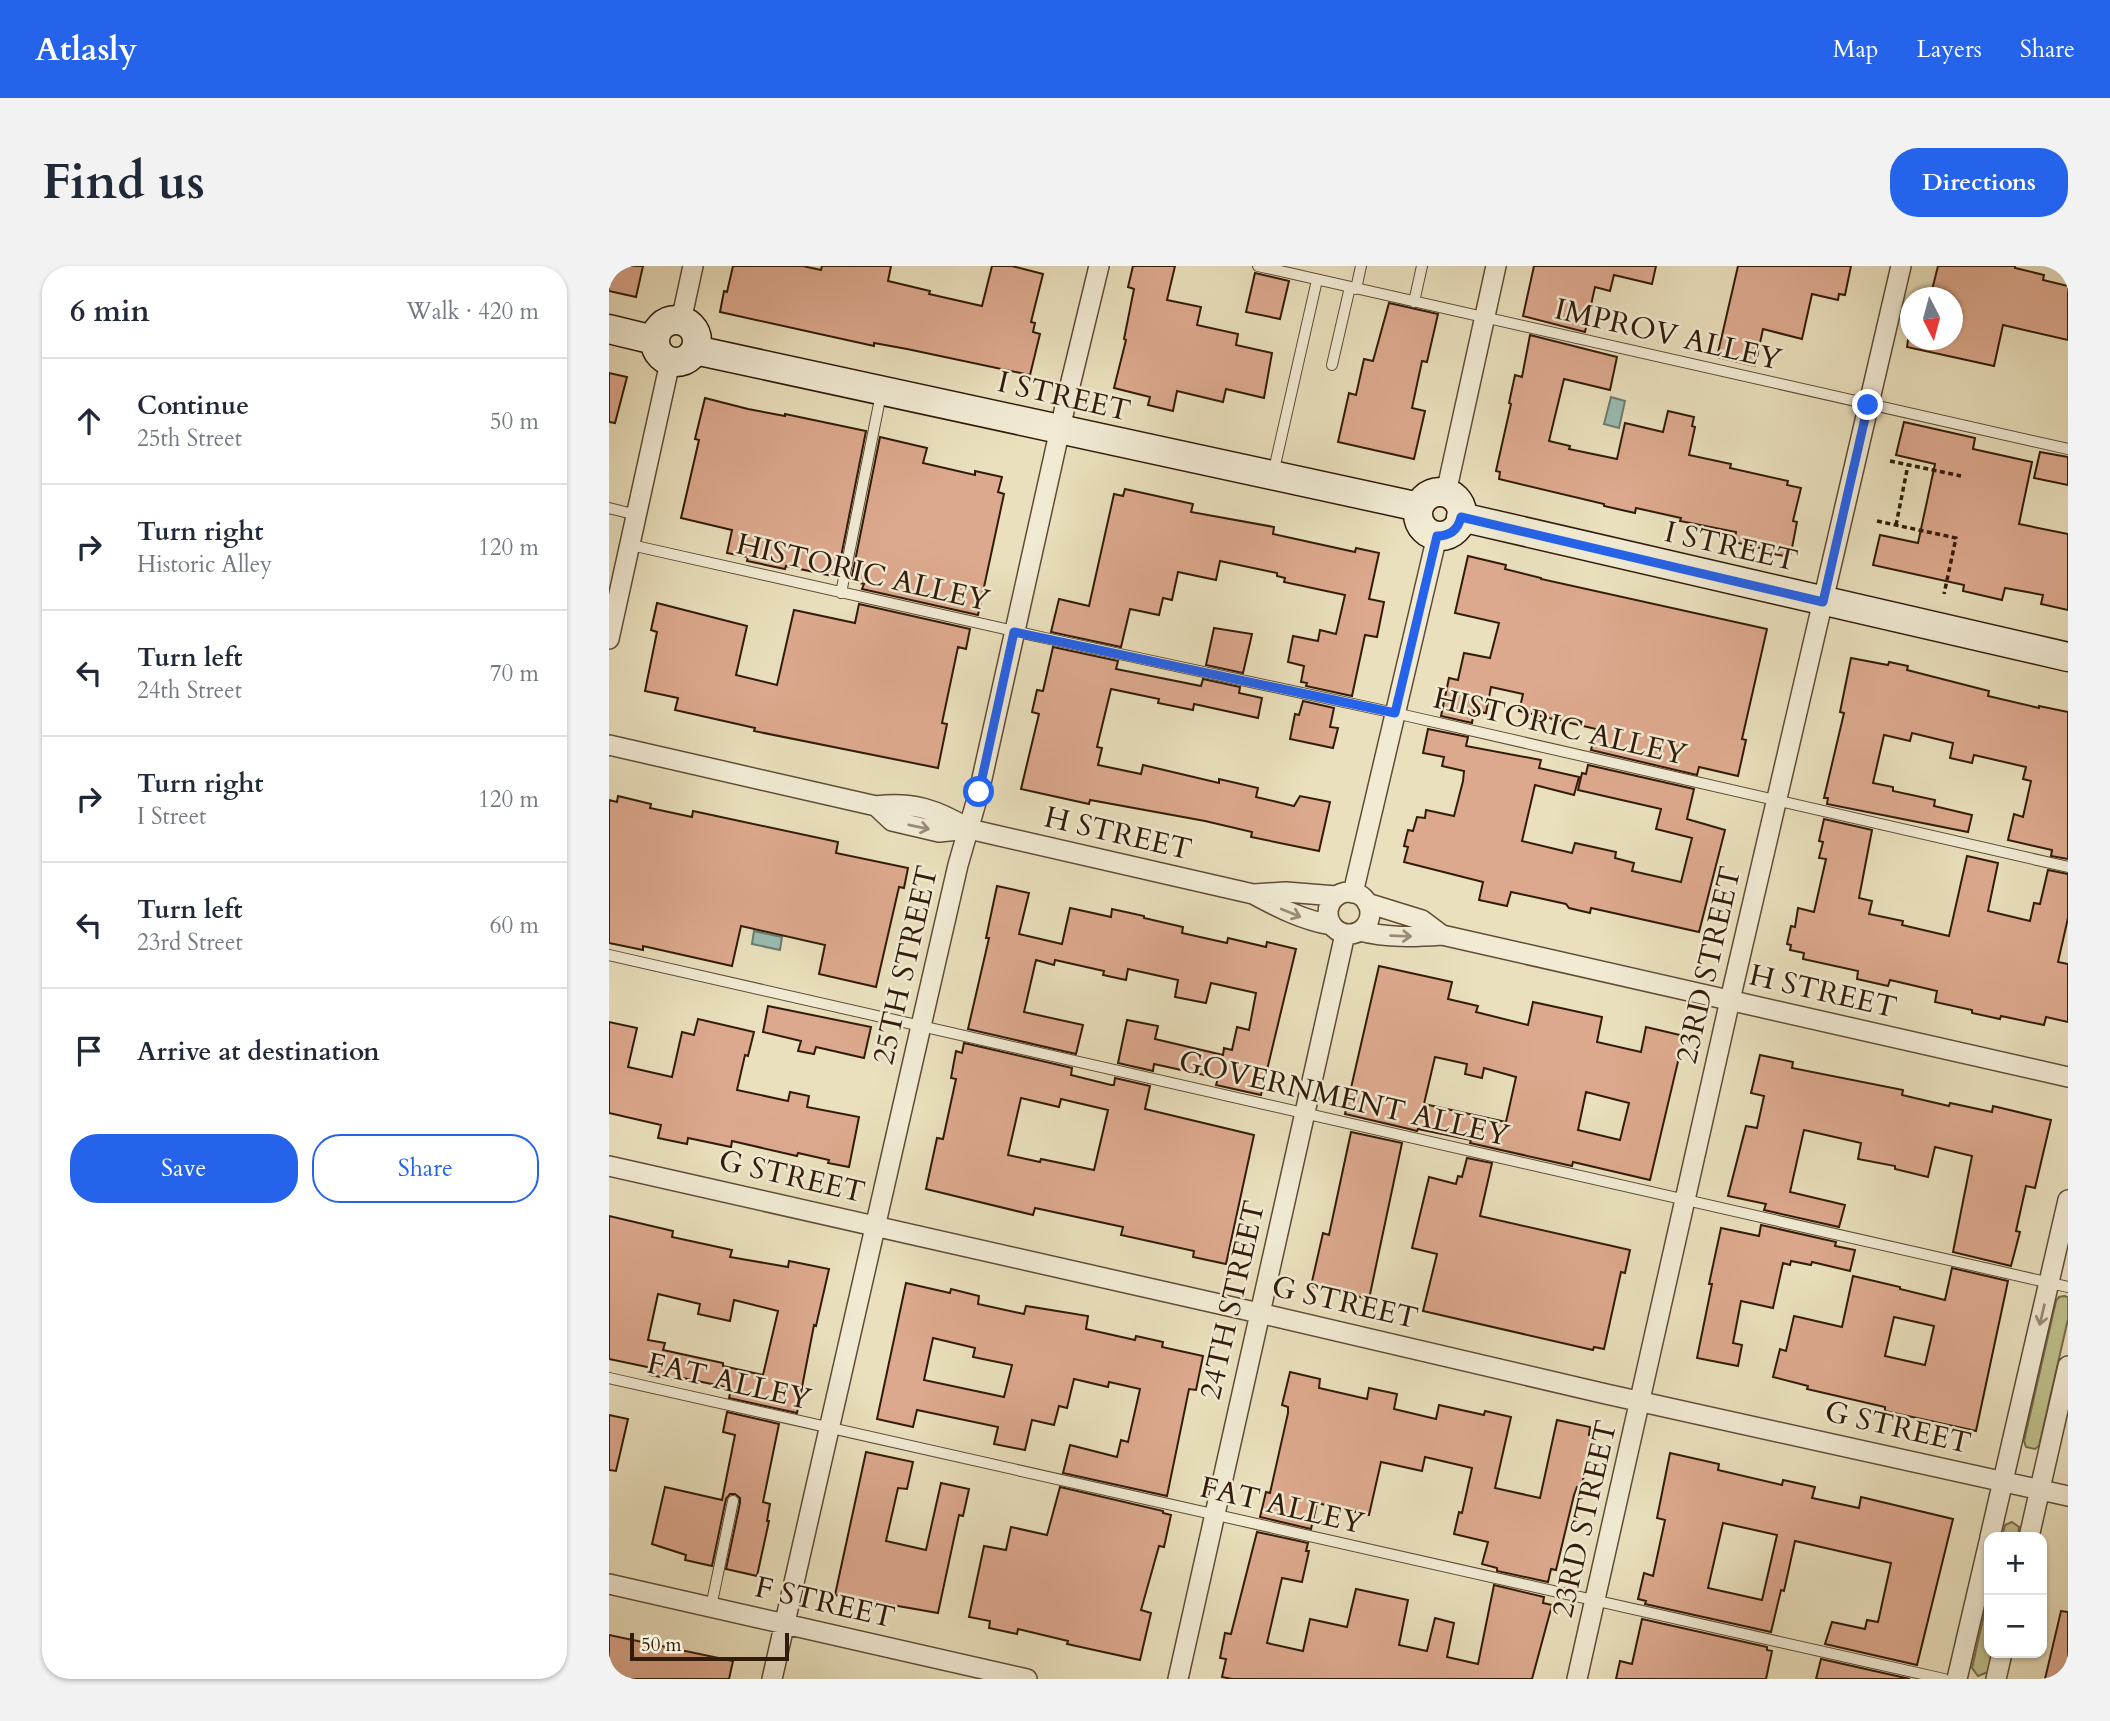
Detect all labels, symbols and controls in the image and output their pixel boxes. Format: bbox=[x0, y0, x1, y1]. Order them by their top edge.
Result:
text: Atlasly bbox=[35, 27, 137, 72]
text: Map bbox=[1833, 33, 1879, 66]
text: Layers bbox=[1917, 33, 1982, 66]
text: Share bbox=[2020, 33, 2075, 66]
button: Directions bbox=[1890, 148, 2068, 217]
text: Find us bbox=[42, 149, 205, 216]
north arrow bbox=[1900, 287, 1963, 350]
street label: IMPROV ALLEY bbox=[1550, 288, 1786, 381]
text: 6 min bbox=[70, 291, 150, 332]
text: Walk · 420 m bbox=[406, 296, 539, 327]
street label: I STREET bbox=[993, 361, 1134, 432]
text: Continue bbox=[137, 388, 249, 423]
route end bbox=[1852, 389, 1883, 420]
icon: ahead bbox=[70, 402, 108, 440]
text: 50 m bbox=[490, 406, 539, 437]
text: 25th Street bbox=[137, 423, 242, 454]
street label: I STREET bbox=[1660, 511, 1801, 582]
text: Turn right bbox=[137, 514, 264, 549]
street label: HISTORIC ALLEY bbox=[732, 523, 994, 622]
icon: right bbox=[70, 528, 108, 566]
text: 120 m bbox=[478, 532, 539, 563]
text: Historic Alley bbox=[137, 549, 272, 580]
text: Turn left bbox=[137, 640, 242, 675]
icon: left bbox=[70, 654, 108, 692]
text: 70 m bbox=[490, 658, 539, 689]
text: 24th Street bbox=[137, 675, 242, 706]
street label: HISTORIC ALLEY bbox=[1429, 677, 1691, 776]
text: Turn right bbox=[137, 766, 264, 801]
route start bbox=[963, 776, 994, 807]
icon: right bbox=[70, 780, 108, 818]
text: 120 m bbox=[478, 784, 539, 815]
street label: H STREET bbox=[1040, 797, 1196, 870]
text: I Street bbox=[137, 801, 206, 832]
one-way arrow bbox=[907, 821, 930, 834]
street label: 25TH STREET bbox=[863, 862, 948, 1068]
street label: 23RD STREET bbox=[1666, 863, 1751, 1068]
text: Turn left bbox=[137, 892, 242, 927]
icon: left bbox=[70, 906, 108, 944]
one-way arrow bbox=[1280, 907, 1301, 920]
text: 60 m bbox=[490, 910, 539, 941]
text: 23rd Street bbox=[137, 927, 243, 958]
one-way arrow bbox=[1389, 930, 1412, 943]
street label: H STREET bbox=[1745, 955, 1901, 1028]
icon: arrive bbox=[70, 1032, 108, 1070]
text: Arrive at destination bbox=[137, 1034, 380, 1069]
street label: GOVERNMENT ALLEY bbox=[1175, 1041, 1514, 1157]
button: Save bbox=[70, 1134, 298, 1203]
button: Share bbox=[312, 1134, 539, 1203]
street label: G STREET bbox=[715, 1140, 869, 1213]
street label: 24TH STREET bbox=[1190, 1197, 1275, 1403]
street label: G STREET bbox=[1268, 1266, 1422, 1339]
one-way arrow bbox=[2035, 1303, 2048, 1326]
street label: FAT ALLEY bbox=[643, 1343, 815, 1420]
street label: G STREET bbox=[1821, 1391, 1975, 1464]
street label: 23RD STREET bbox=[1542, 1417, 1627, 1622]
street label: FAT ALLEY bbox=[1196, 1467, 1368, 1544]
map controls bbox=[1984, 1532, 2047, 1658]
button: + bbox=[1984, 1532, 2047, 1595]
street label: F STREET bbox=[751, 1567, 899, 1638]
button: − bbox=[1984, 1595, 2047, 1658]
scale bar bbox=[630, 1630, 789, 1662]
text: 50 m bbox=[641, 1632, 682, 1658]

